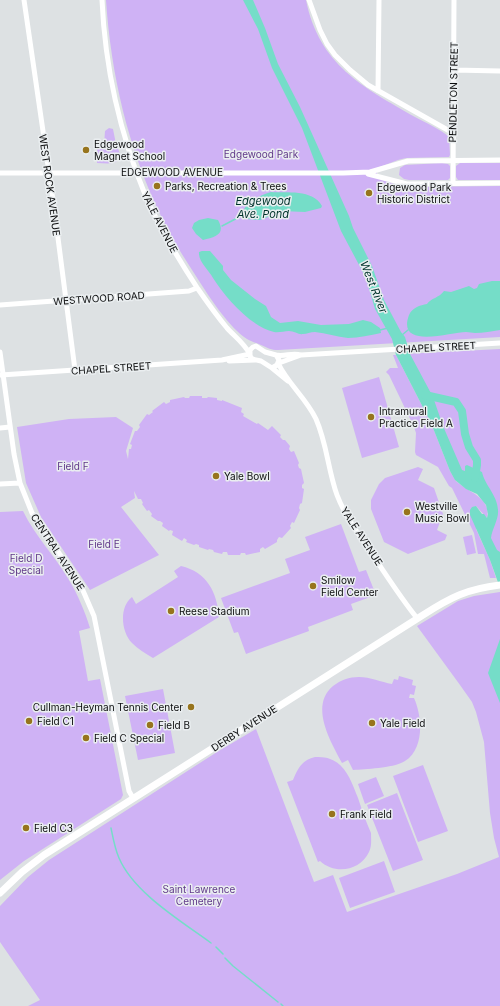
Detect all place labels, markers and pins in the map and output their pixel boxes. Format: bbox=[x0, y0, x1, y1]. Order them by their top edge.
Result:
place label: Edgewood Magnet School bbox=[94, 138, 165, 162]
marker: Edgewood Magnet School bbox=[81, 145, 91, 155]
place label: Parks, Recreation & Trees bbox=[165, 180, 286, 192]
marker: Parks, Recreation & Trees bbox=[152, 181, 162, 191]
place label: Edgewood Park Historic District bbox=[377, 181, 452, 205]
marker: Edgewood Park Historic District bbox=[364, 188, 374, 198]
place label: Intramural Practice Field A bbox=[379, 405, 453, 429]
marker: Intramural Practice Field A bbox=[366, 412, 376, 422]
place label: Yale Bowl bbox=[224, 470, 270, 482]
marker: Yale Bowl bbox=[211, 471, 221, 481]
place label: Westville Music Bowl bbox=[415, 500, 469, 524]
marker: Westville Music Bowl bbox=[402, 507, 412, 517]
place label: Smilow Field Center bbox=[321, 574, 379, 598]
marker: Smilow Field Center bbox=[308, 581, 318, 591]
place label: Reese Stadium bbox=[179, 605, 249, 617]
marker: Reese Stadium bbox=[166, 606, 176, 616]
place label: Cullman-Heyman Tennis Center bbox=[33, 701, 183, 713]
marker: Cullman-Heyman Tennis Center bbox=[186, 702, 196, 712]
place label: Field C1 bbox=[37, 715, 74, 727]
marker: Field C1 bbox=[24, 716, 34, 726]
place label: Yale Field bbox=[380, 717, 425, 729]
marker: Yale Field bbox=[367, 718, 377, 728]
place label: Field B bbox=[158, 719, 190, 731]
marker: Field B bbox=[145, 720, 155, 730]
place label: Field C Special bbox=[94, 732, 164, 744]
marker: Field C Special bbox=[81, 733, 91, 743]
place label: Frank Field bbox=[340, 808, 392, 820]
marker: Frank Field bbox=[327, 809, 337, 819]
place label: Field C3 bbox=[34, 822, 73, 834]
marker: Field C3 bbox=[21, 823, 31, 833]

